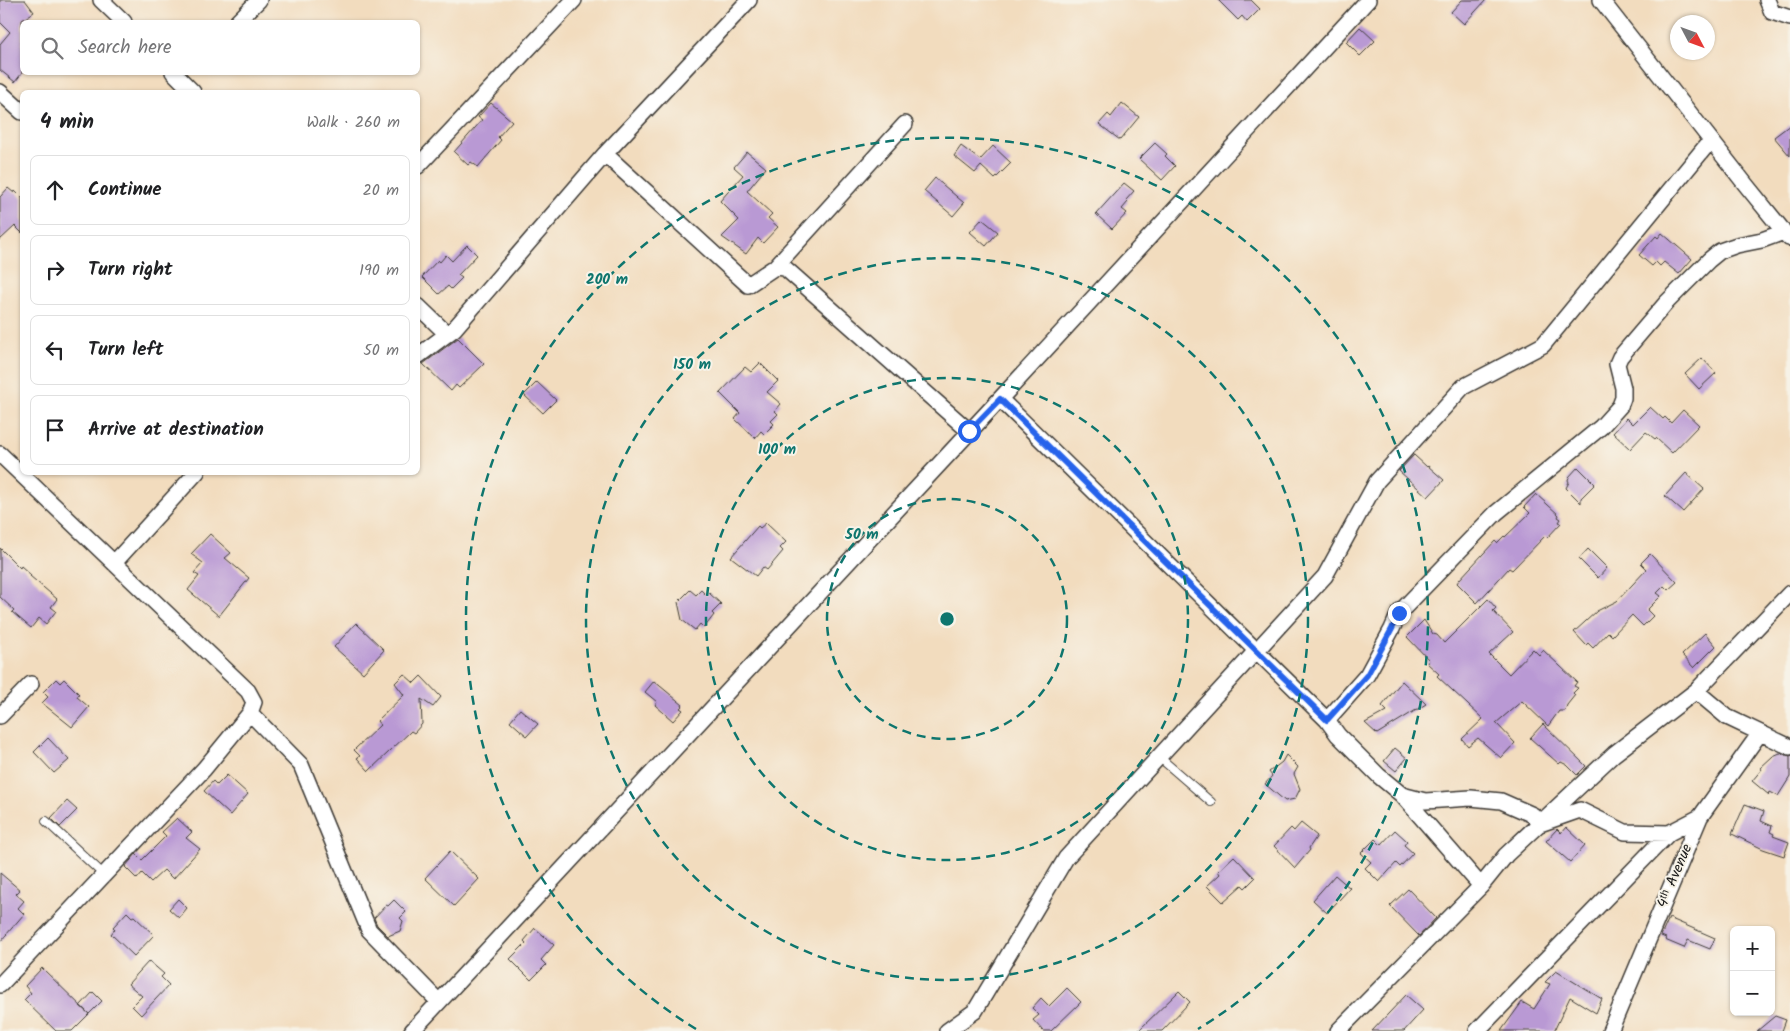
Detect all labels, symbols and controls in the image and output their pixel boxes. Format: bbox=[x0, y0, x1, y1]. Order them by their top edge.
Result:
north arrow bbox=[1670, 15, 1715, 60]
search box bbox=[20, 20, 420, 75]
text: Search here bbox=[78, 33, 172, 63]
icon: search bbox=[38, 34, 66, 62]
text: 4 min bbox=[40, 106, 94, 139]
text: Walk · 260 m bbox=[307, 110, 400, 135]
text: Continue bbox=[88, 175, 161, 205]
icon: ahead bbox=[41, 176, 69, 204]
text: 20 m bbox=[363, 178, 399, 203]
text: Turn right bbox=[88, 255, 173, 285]
icon: right bbox=[41, 256, 69, 284]
text: 190 m bbox=[359, 258, 399, 283]
text: 200 m bbox=[586, 268, 628, 292]
text: Turn left bbox=[88, 335, 163, 365]
icon: left bbox=[41, 336, 69, 364]
text: 50 m bbox=[363, 338, 399, 363]
text: 150 m bbox=[673, 353, 711, 377]
text: Arrive at destination bbox=[88, 415, 264, 445]
icon: arrive bbox=[41, 416, 69, 444]
route start bbox=[958, 420, 981, 443]
text: 100 m bbox=[758, 438, 796, 462]
text: 50 m bbox=[844, 523, 879, 547]
route end bbox=[1388, 602, 1411, 625]
centre of rings bbox=[938, 610, 956, 628]
street label: 4ᵗʰ Avenue bbox=[1651, 840, 1699, 912]
map controls bbox=[1730, 926, 1775, 1016]
button: + bbox=[1730, 926, 1775, 971]
button: − bbox=[1730, 971, 1775, 1016]

